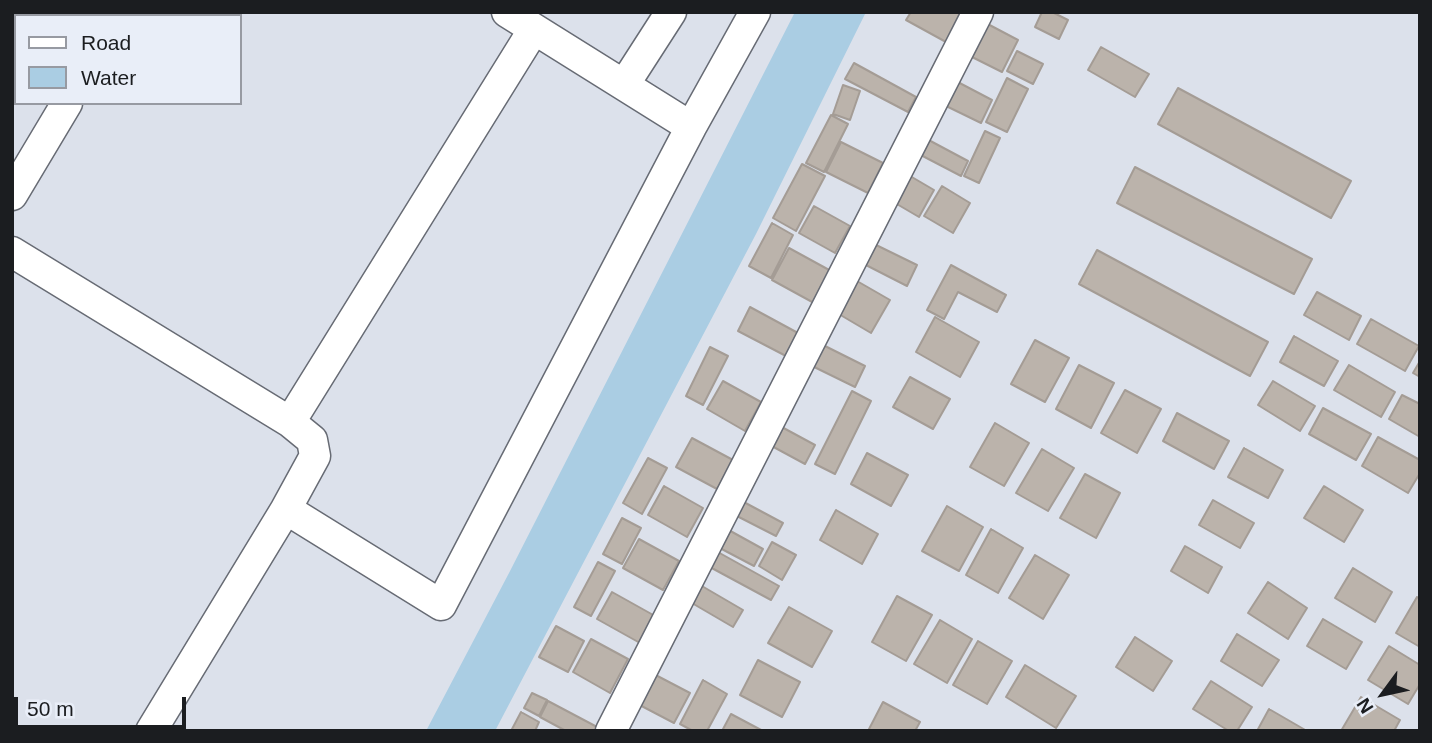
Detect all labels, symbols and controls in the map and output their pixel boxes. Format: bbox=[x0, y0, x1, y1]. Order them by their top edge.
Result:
legend bbox=[14, 14, 242, 105]
text: Road bbox=[81, 31, 131, 54]
text: Water bbox=[81, 66, 136, 89]
north arrow bbox=[1348, 659, 1418, 729]
scale bar bbox=[18, 684, 189, 728]
text: N bbox=[1352, 694, 1378, 717]
text: 50 m bbox=[27, 697, 74, 720]

